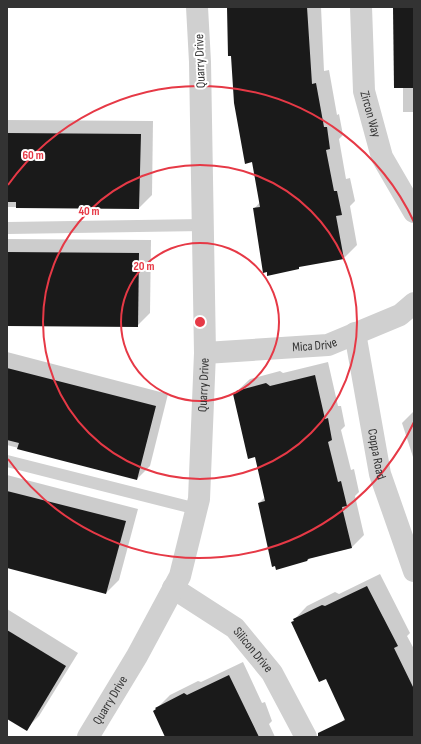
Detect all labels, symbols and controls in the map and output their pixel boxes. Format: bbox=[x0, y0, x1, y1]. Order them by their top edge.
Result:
street label: Quarry Drive bbox=[191, 34, 209, 88]
street label: Zircon Way bbox=[356, 89, 384, 139]
text: 60 m bbox=[22, 148, 44, 163]
text: 40 m bbox=[78, 204, 100, 219]
text: 20 m bbox=[134, 259, 154, 274]
centre of rings bbox=[193, 315, 207, 329]
street label: Mica Drive bbox=[292, 334, 340, 355]
street label: Quarry Drive bbox=[195, 357, 213, 412]
street label: Coppa Road bbox=[364, 428, 389, 482]
street label: Silicon Drive bbox=[230, 624, 276, 676]
street label: Quarry Drive bbox=[89, 673, 131, 728]

